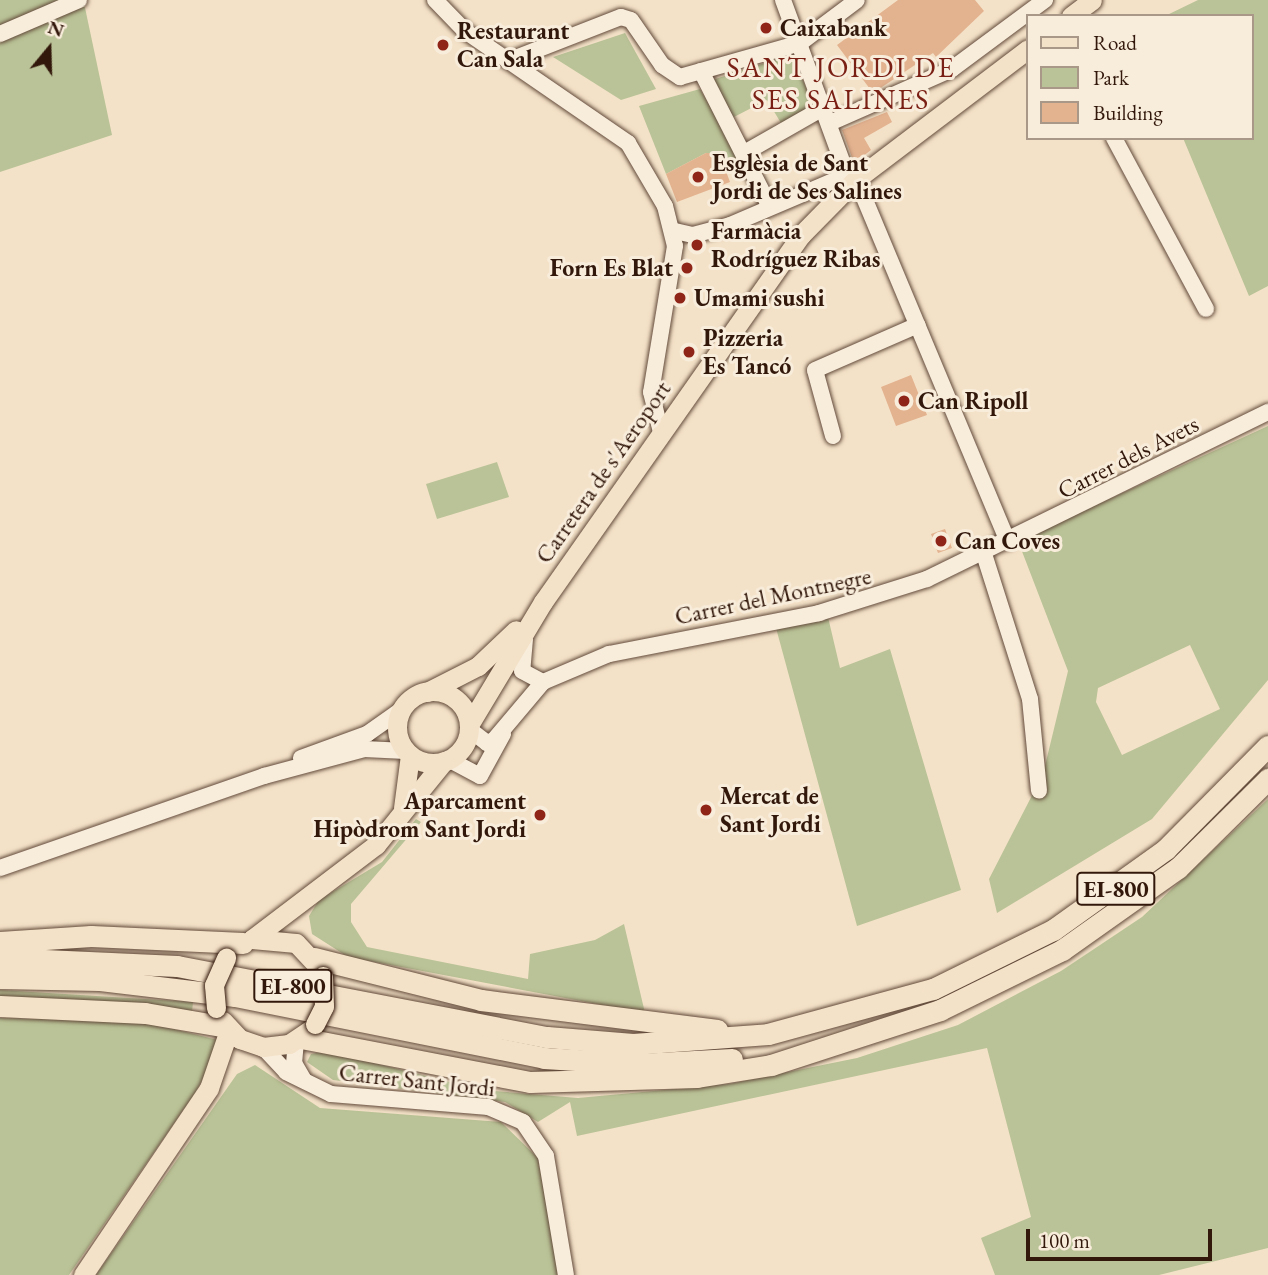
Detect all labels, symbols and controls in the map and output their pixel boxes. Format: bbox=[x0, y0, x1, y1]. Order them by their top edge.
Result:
north arrow bbox=[14, 14, 84, 84]
text: N bbox=[45, 14, 67, 43]
place label: Caixabank bbox=[780, 14, 887, 42]
legend bbox=[1026, 14, 1254, 140]
place label: Restaurant Can Sala bbox=[457, 17, 569, 73]
marker: Caixabank bbox=[758, 20, 774, 36]
text: Road bbox=[1093, 29, 1137, 56]
marker: Restaurant Can Sala bbox=[435, 37, 451, 53]
district label: SANT JORDI DE SES SALINES bbox=[728, 50, 954, 116]
text: Park bbox=[1093, 64, 1129, 91]
text: Building bbox=[1093, 99, 1163, 126]
place label: Esglèsia de Sant Jordi de Ses Salines bbox=[712, 149, 902, 205]
marker: Esglèsia de Sant Jordi de Ses Salines bbox=[690, 169, 706, 185]
place label: Farmàcia Rodríguez Ribas bbox=[711, 217, 880, 273]
marker: Farmàcia Rodríguez Ribas bbox=[689, 237, 705, 253]
place label: Forn Es Blat bbox=[550, 254, 673, 282]
marker: Forn Es Blat bbox=[679, 260, 695, 276]
place label: Umami sushi bbox=[694, 284, 825, 312]
marker: Umami sushi bbox=[672, 290, 688, 306]
place label: Pizzeria Es Tancó bbox=[703, 324, 791, 380]
marker: Pizzeria Es Tancó bbox=[681, 344, 697, 360]
street label: Carretera de s'Aeroport bbox=[529, 375, 677, 569]
place label: Can Ripoll bbox=[918, 387, 1028, 415]
marker: Can Ripoll bbox=[896, 393, 912, 409]
street label: Carrer dels Avets bbox=[1053, 409, 1203, 505]
place label: Can Coves bbox=[955, 527, 1060, 555]
marker: Can Coves bbox=[933, 533, 949, 549]
street label: Carrer del Montnegre bbox=[672, 561, 874, 631]
place label: Mercat de Sant Jordi bbox=[720, 782, 821, 838]
place label: Aparcament Hipòdrom Sant Jordi bbox=[313, 787, 526, 843]
marker: Mercat de Sant Jordi bbox=[698, 802, 714, 818]
marker: Aparcament Hipòdrom Sant Jordi bbox=[532, 807, 548, 823]
road number: EI-800 bbox=[1076, 870, 1156, 908]
road number: EI-800 bbox=[253, 967, 333, 1006]
street label: Carrer Sant Jordi bbox=[338, 1057, 496, 1103]
scale bar bbox=[1030, 1216, 1216, 1260]
text: 100 m bbox=[1039, 1227, 1090, 1254]

